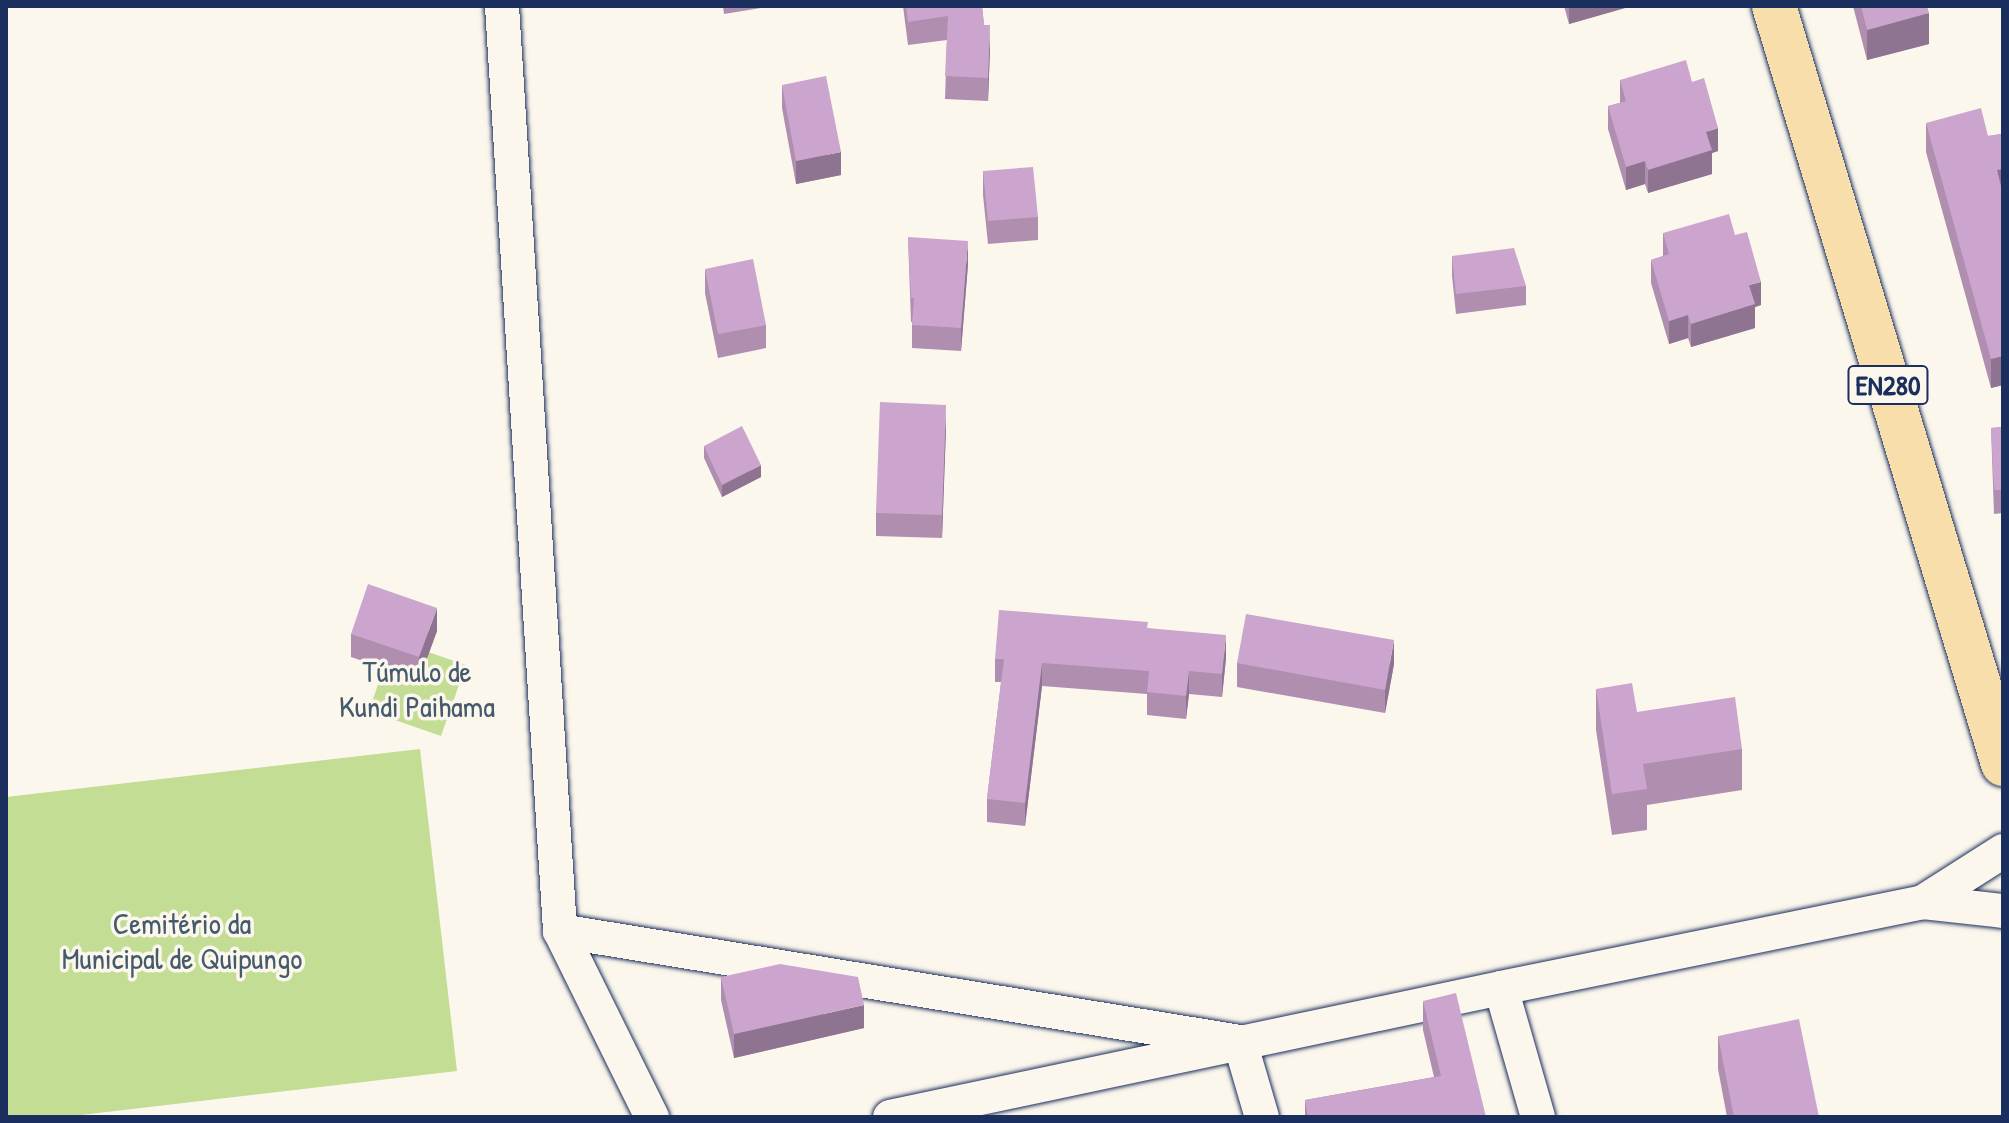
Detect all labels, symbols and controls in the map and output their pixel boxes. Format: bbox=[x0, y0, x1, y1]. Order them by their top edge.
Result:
road number: EN280 bbox=[1846, 361, 1930, 409]
park label: Túmulo de Kundi Paihama bbox=[339, 653, 495, 724]
park label: Cemitério da Municipal de Quipungo bbox=[62, 905, 302, 976]

